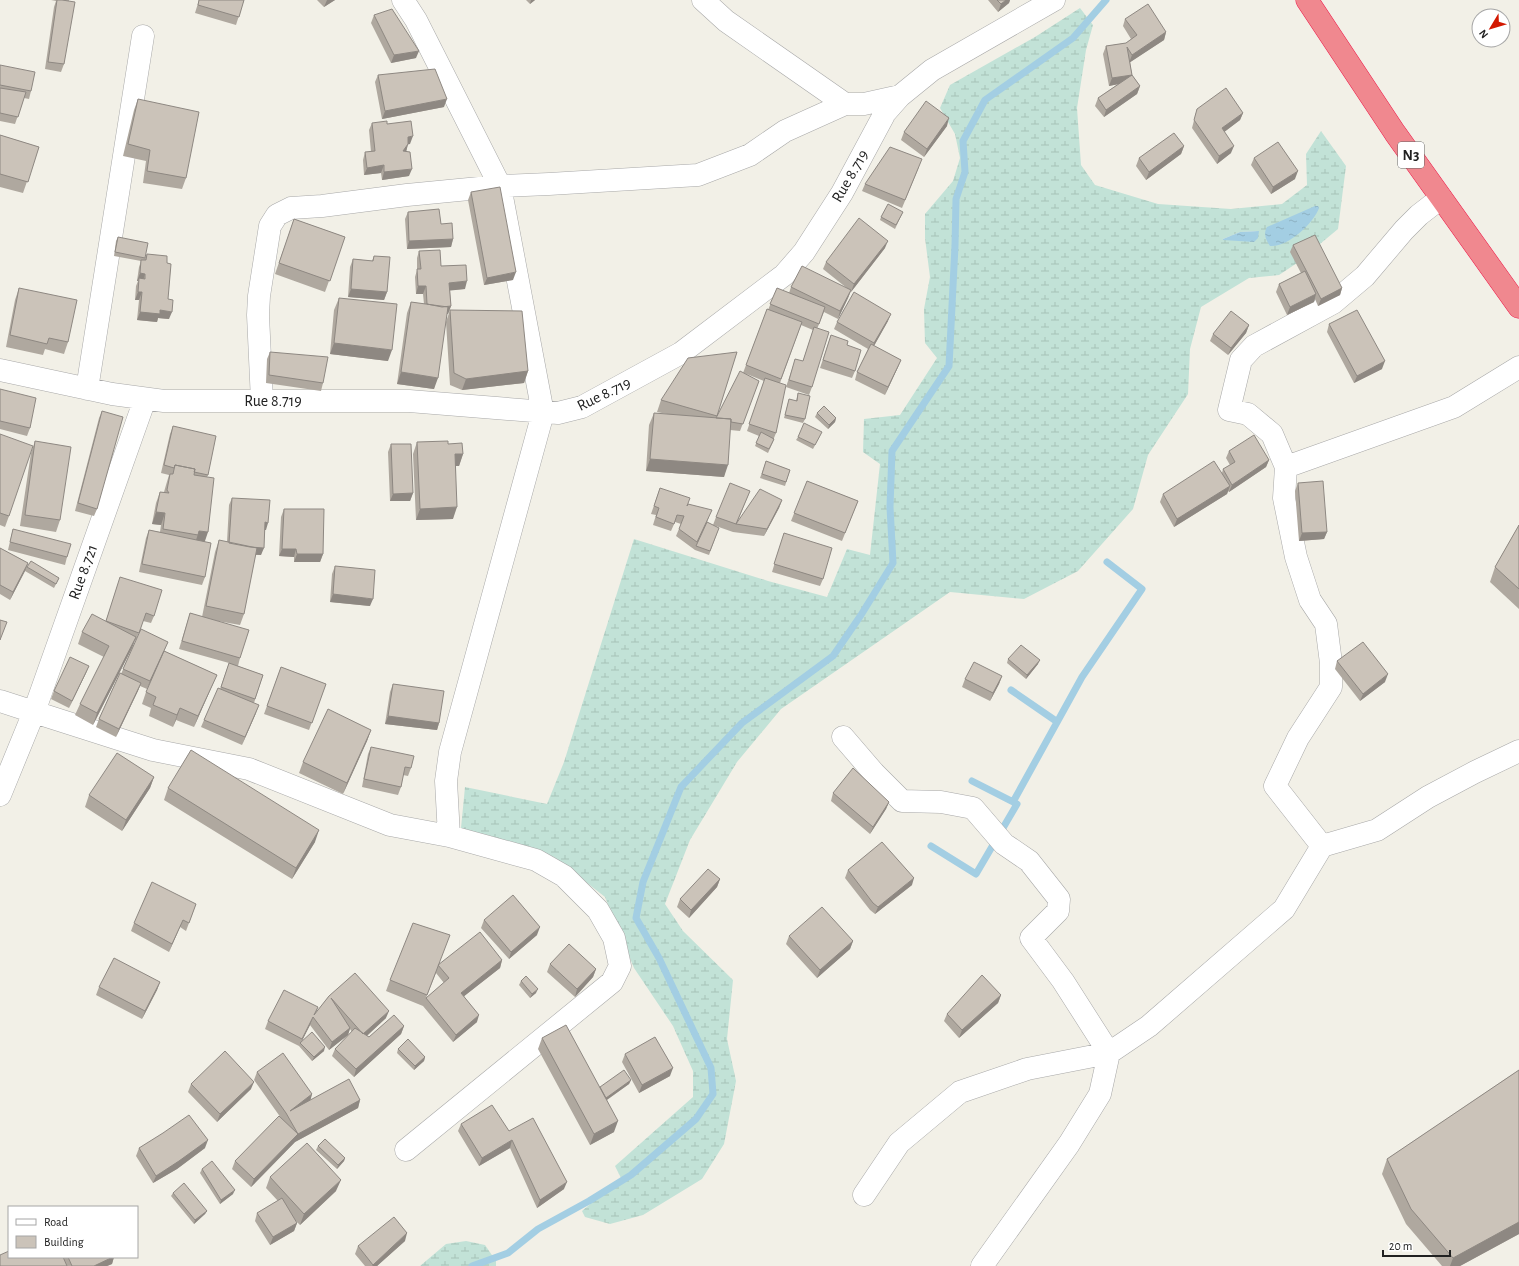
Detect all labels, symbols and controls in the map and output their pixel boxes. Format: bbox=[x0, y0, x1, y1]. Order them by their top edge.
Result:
north arrow bbox=[1471, 8, 1511, 48]
text: N bbox=[1477, 27, 1490, 40]
road number: N3 bbox=[1398, 142, 1424, 168]
street label: Rue 8.719 bbox=[829, 147, 871, 205]
street label: Rue 8.719 bbox=[575, 374, 633, 414]
street label: Rue 8.719 bbox=[244, 393, 302, 409]
street label: Rue 8.721 bbox=[66, 542, 100, 602]
legend bbox=[8, 1206, 138, 1258]
text: Road bbox=[44, 1216, 68, 1228]
scale bar bbox=[1383, 1232, 1450, 1258]
text: Building bbox=[44, 1236, 84, 1248]
text: 20 m bbox=[1389, 1240, 1412, 1252]

